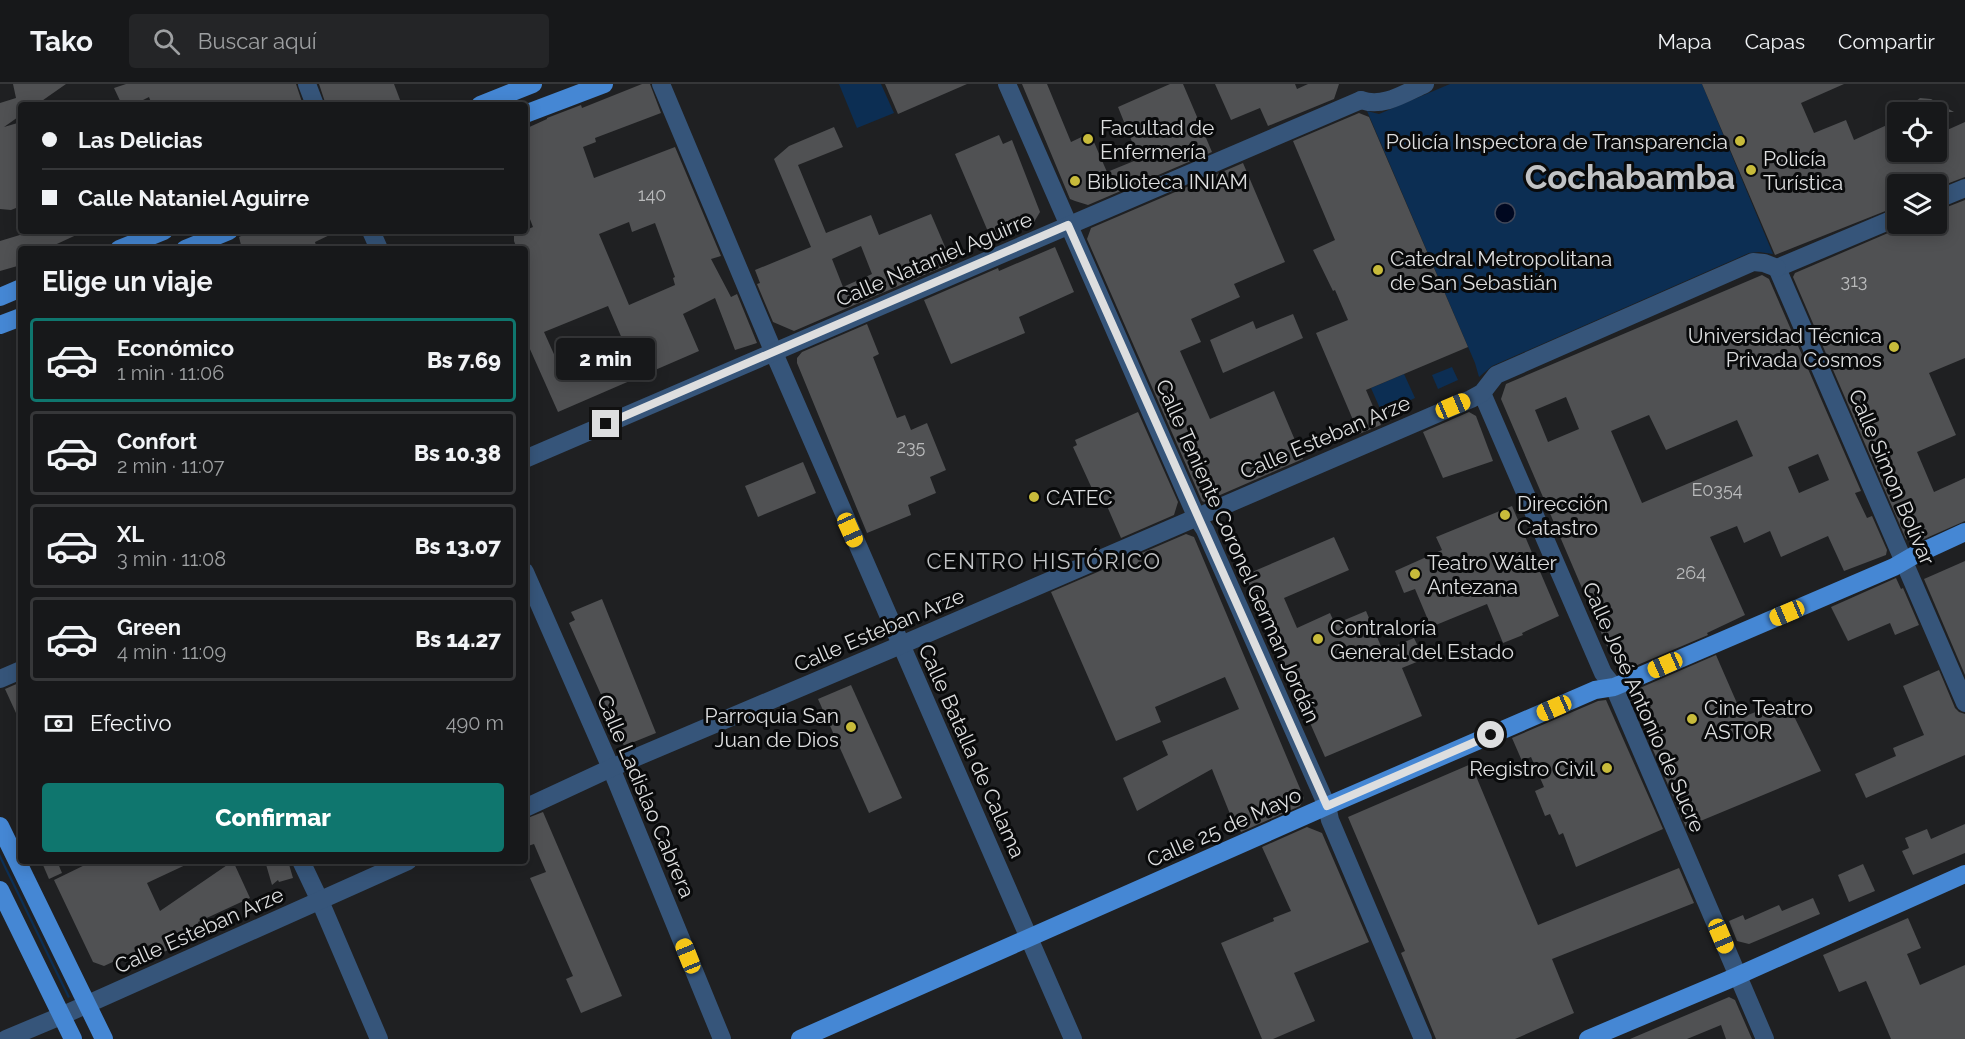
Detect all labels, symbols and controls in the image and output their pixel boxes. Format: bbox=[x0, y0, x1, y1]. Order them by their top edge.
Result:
search box bbox=[129, 14, 549, 68]
text: Tako bbox=[30, 25, 93, 58]
icon: search bbox=[150, 25, 183, 58]
text: Buscar aquí bbox=[198, 28, 317, 54]
text: Mapa bbox=[1657, 29, 1712, 54]
text: Capas bbox=[1745, 29, 1805, 54]
text: Compartir bbox=[1838, 29, 1935, 54]
map controls bbox=[1887, 102, 1947, 234]
button: locate bbox=[1887, 102, 1947, 162]
place label: Facultad de Enfermería bbox=[1100, 115, 1214, 164]
text: Las Delicias bbox=[78, 127, 203, 153]
place label: Policía Inspectora de Transparencia bbox=[1386, 129, 1728, 154]
marker: Facultad de Enfermería bbox=[1081, 132, 1095, 146]
marker: Policía Inspectora de Transparencia bbox=[1733, 134, 1747, 148]
place label: Policía Turística bbox=[1763, 146, 1843, 195]
district label: Cochabamba bbox=[1525, 158, 1735, 197]
marker: Policía Turística bbox=[1744, 163, 1758, 177]
place label: Biblioteca INIAM bbox=[1087, 169, 1248, 194]
marker: Biblioteca INIAM bbox=[1068, 174, 1082, 188]
button: layers bbox=[1887, 174, 1947, 234]
house number: 140 bbox=[638, 184, 666, 205]
text: Calle Nataniel Aguirre bbox=[78, 185, 309, 211]
street label: Calle Nataniel Aguirre bbox=[832, 206, 1036, 312]
place label: Catedral Metropolitana de San Sebastián bbox=[1390, 246, 1612, 295]
marker: Catedral Metropolitana de San Sebastián bbox=[1371, 263, 1385, 277]
text: Elige un viaje bbox=[42, 266, 213, 297]
house number: 313 bbox=[1841, 270, 1867, 291]
place label: Universidad Técnica Privada Cosmos bbox=[1688, 323, 1882, 372]
icon: car bbox=[45, 333, 99, 387]
text: Económico bbox=[117, 335, 234, 361]
callout: 2 min bbox=[556, 337, 656, 379]
marker: Universidad Técnica Privada Cosmos bbox=[1887, 340, 1901, 354]
text: Bs 7.69 bbox=[427, 347, 501, 373]
text: 2 min bbox=[579, 347, 632, 371]
text: 1 min · 11:06 bbox=[117, 361, 224, 385]
street label: Calle Teniente Coronel German Jordán bbox=[1151, 375, 1325, 727]
street label: Calle Simon Bolívar bbox=[1844, 386, 1941, 569]
street label: Calle Esteban Arze bbox=[1236, 390, 1414, 484]
car bbox=[1433, 391, 1473, 421]
route end bbox=[592, 410, 619, 437]
icon: car bbox=[45, 426, 99, 480]
text: Confort bbox=[117, 428, 197, 454]
house number: 235 bbox=[897, 436, 926, 457]
text: Bs 10.38 bbox=[414, 440, 501, 466]
text: 2 min · 11:07 bbox=[117, 454, 225, 478]
house number: E0354 bbox=[1691, 479, 1743, 500]
place label: CATEC bbox=[1046, 485, 1113, 510]
marker: CATEC bbox=[1027, 490, 1041, 504]
place label: Dirección Catastro bbox=[1517, 491, 1608, 540]
marker: Dirección Catastro bbox=[1498, 508, 1512, 522]
car bbox=[834, 510, 866, 550]
icon: car bbox=[45, 519, 99, 573]
text: XL bbox=[117, 521, 144, 547]
text: Bs 13.07 bbox=[415, 533, 501, 559]
text: 3 min · 11:08 bbox=[117, 547, 226, 571]
district label: CENTRO HISTÓRICO bbox=[926, 548, 1162, 574]
place label: Teatro Wálter Antezana bbox=[1427, 550, 1558, 599]
house number: 264 bbox=[1676, 562, 1706, 583]
marker: Teatro Wálter Antezana bbox=[1408, 567, 1422, 581]
street label: Calle José Antonio de Sucre bbox=[1577, 578, 1711, 836]
street label: Calle Esteban Arze bbox=[790, 583, 968, 677]
car bbox=[1767, 598, 1807, 628]
icon: car bbox=[45, 612, 99, 666]
text: Green bbox=[117, 614, 181, 640]
place label: Contraloría General del Estado bbox=[1330, 615, 1514, 664]
text: Bs 14.27 bbox=[415, 626, 501, 652]
marker: Contraloría General del Estado bbox=[1311, 632, 1325, 646]
text: 4 min · 11:09 bbox=[117, 640, 226, 664]
street label: Calle Batalla de Calama bbox=[913, 640, 1031, 862]
car bbox=[1645, 649, 1685, 681]
street label: Calle Ladislao Cabrera bbox=[592, 691, 700, 901]
car bbox=[1534, 692, 1574, 724]
place label: Cine Teatro ASTOR bbox=[1704, 695, 1813, 744]
place label: Parroquia San Juan de Dios bbox=[704, 703, 839, 752]
icon: cash bbox=[42, 707, 75, 740]
text: Efectivo bbox=[90, 710, 172, 736]
text: 490 m bbox=[446, 711, 504, 735]
marker: Cine Teatro ASTOR bbox=[1685, 712, 1699, 726]
marker: Parroquia San Juan de Dios bbox=[844, 720, 858, 734]
route start bbox=[1477, 721, 1504, 748]
place label: Registro Civil bbox=[1469, 756, 1595, 781]
marker: Registro Civil bbox=[1600, 761, 1614, 775]
street label: Calle 25 de Mayo bbox=[1143, 782, 1305, 872]
button: Confirmar bbox=[42, 783, 504, 852]
street label: Calle Esteban Arze bbox=[111, 881, 287, 979]
car bbox=[1706, 916, 1736, 956]
car bbox=[673, 936, 703, 976]

